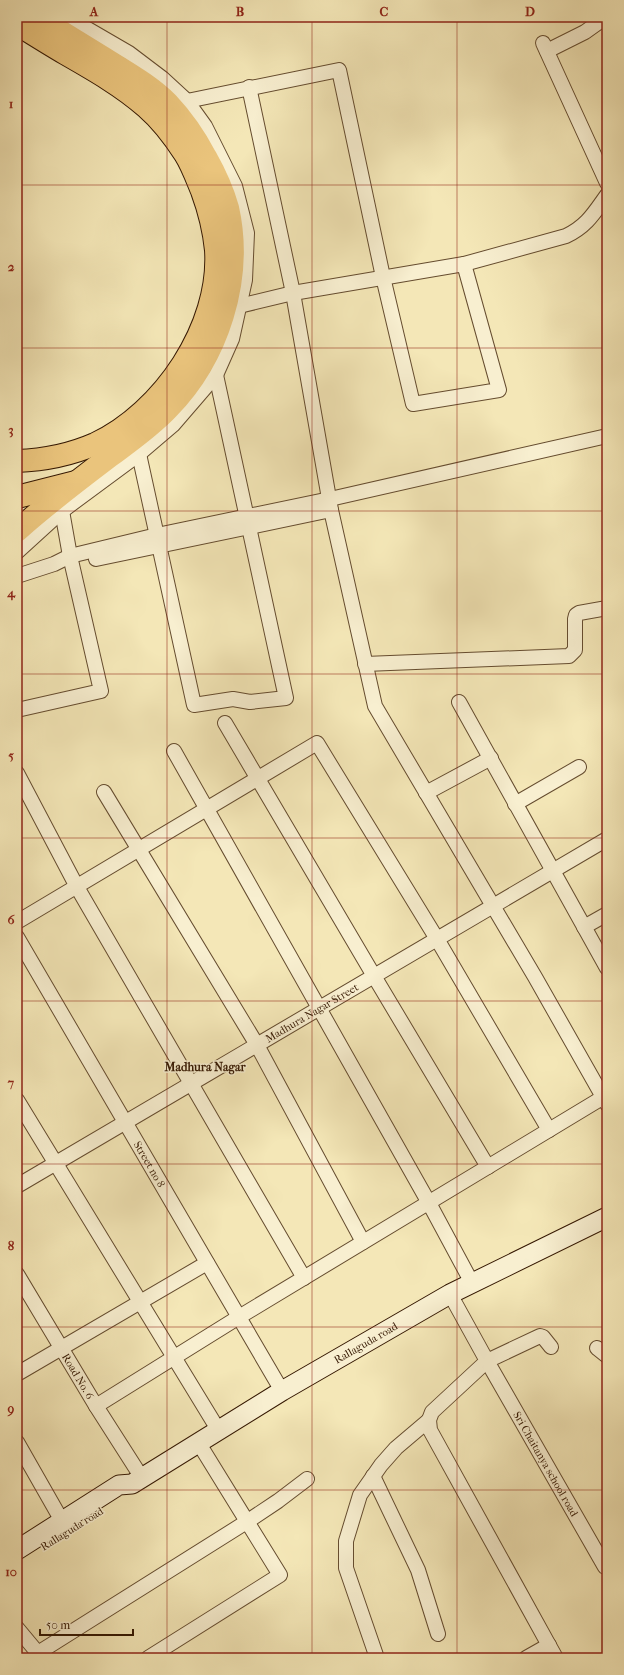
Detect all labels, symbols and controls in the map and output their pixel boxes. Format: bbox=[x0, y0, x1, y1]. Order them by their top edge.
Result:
text: A bbox=[89, 4, 99, 19]
text: B bbox=[236, 4, 245, 19]
text: C bbox=[380, 4, 389, 19]
text: D bbox=[525, 4, 535, 19]
text: 1 bbox=[9, 96, 14, 111]
text: 2 bbox=[8, 259, 15, 274]
text: 3 bbox=[8, 422, 14, 438]
text: 4 bbox=[6, 585, 16, 601]
text: 5 bbox=[8, 748, 14, 763]
text: 6 bbox=[7, 912, 15, 927]
street label: Madhura Nagar Street bbox=[263, 980, 361, 1045]
district label: Madhura Nagar bbox=[163, 1060, 246, 1075]
text: 7 bbox=[7, 1075, 15, 1090]
street label: Street no 8 bbox=[131, 1139, 168, 1190]
text: 8 bbox=[8, 1238, 15, 1253]
street label: Rallaguda road bbox=[331, 1319, 401, 1366]
street label: Road No. 6 bbox=[59, 1351, 97, 1401]
text: 9 bbox=[7, 1401, 15, 1417]
street label: Sri Chaitanya school road bbox=[511, 1409, 582, 1519]
street label: Rallaguda road bbox=[38, 1504, 107, 1553]
text: 10 bbox=[5, 1564, 17, 1579]
scale bar bbox=[40, 1611, 133, 1637]
text: 50 m bbox=[46, 1618, 70, 1632]

